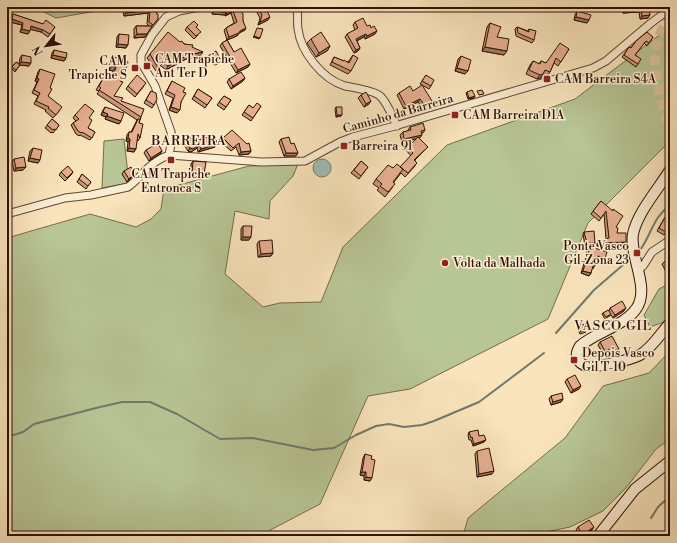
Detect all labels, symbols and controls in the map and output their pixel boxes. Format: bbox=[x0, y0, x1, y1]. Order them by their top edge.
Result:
north arrow bbox=[26, 26, 66, 66]
text: N bbox=[30, 43, 46, 58]
place label: CAM Trapiche Ant Ter D bbox=[154, 52, 234, 81]
place label: CAM Trapiche S bbox=[68, 54, 127, 83]
marker: CAM Trapiche Ant Ter D bbox=[142, 61, 152, 71]
marker: CAM Trapiche S bbox=[130, 63, 140, 73]
place label: CAM Barreira S4A bbox=[555, 72, 657, 87]
marker: CAM Barreira S4A bbox=[542, 74, 552, 84]
street label: Caminho da Barreira bbox=[341, 91, 456, 137]
place label: CAM Barreira D1A bbox=[463, 108, 565, 123]
marker: CAM Barreira D1A bbox=[450, 110, 460, 120]
district label: BARREIRA bbox=[150, 133, 227, 149]
place label: Barreira 91 bbox=[351, 139, 414, 154]
marker: Barreira 91 bbox=[339, 141, 349, 151]
marker: CAM Trapiche Entronca S bbox=[166, 155, 176, 165]
place label: CAM Trapiche Entronca S bbox=[131, 167, 211, 196]
place label: Ponte Vasco Gil-Zona 23 bbox=[563, 239, 629, 268]
marker: Ponte Vasco Gil-Zona 23 bbox=[632, 248, 642, 258]
place label: Volta da Malhada bbox=[452, 256, 546, 271]
marker: Volta da Malhada bbox=[440, 258, 450, 268]
district label: VASCO GIL bbox=[573, 318, 652, 334]
place label: Depois Vasco Gil T-10 bbox=[582, 346, 655, 375]
marker: Depois Vasco Gil T-10 bbox=[569, 355, 579, 365]

